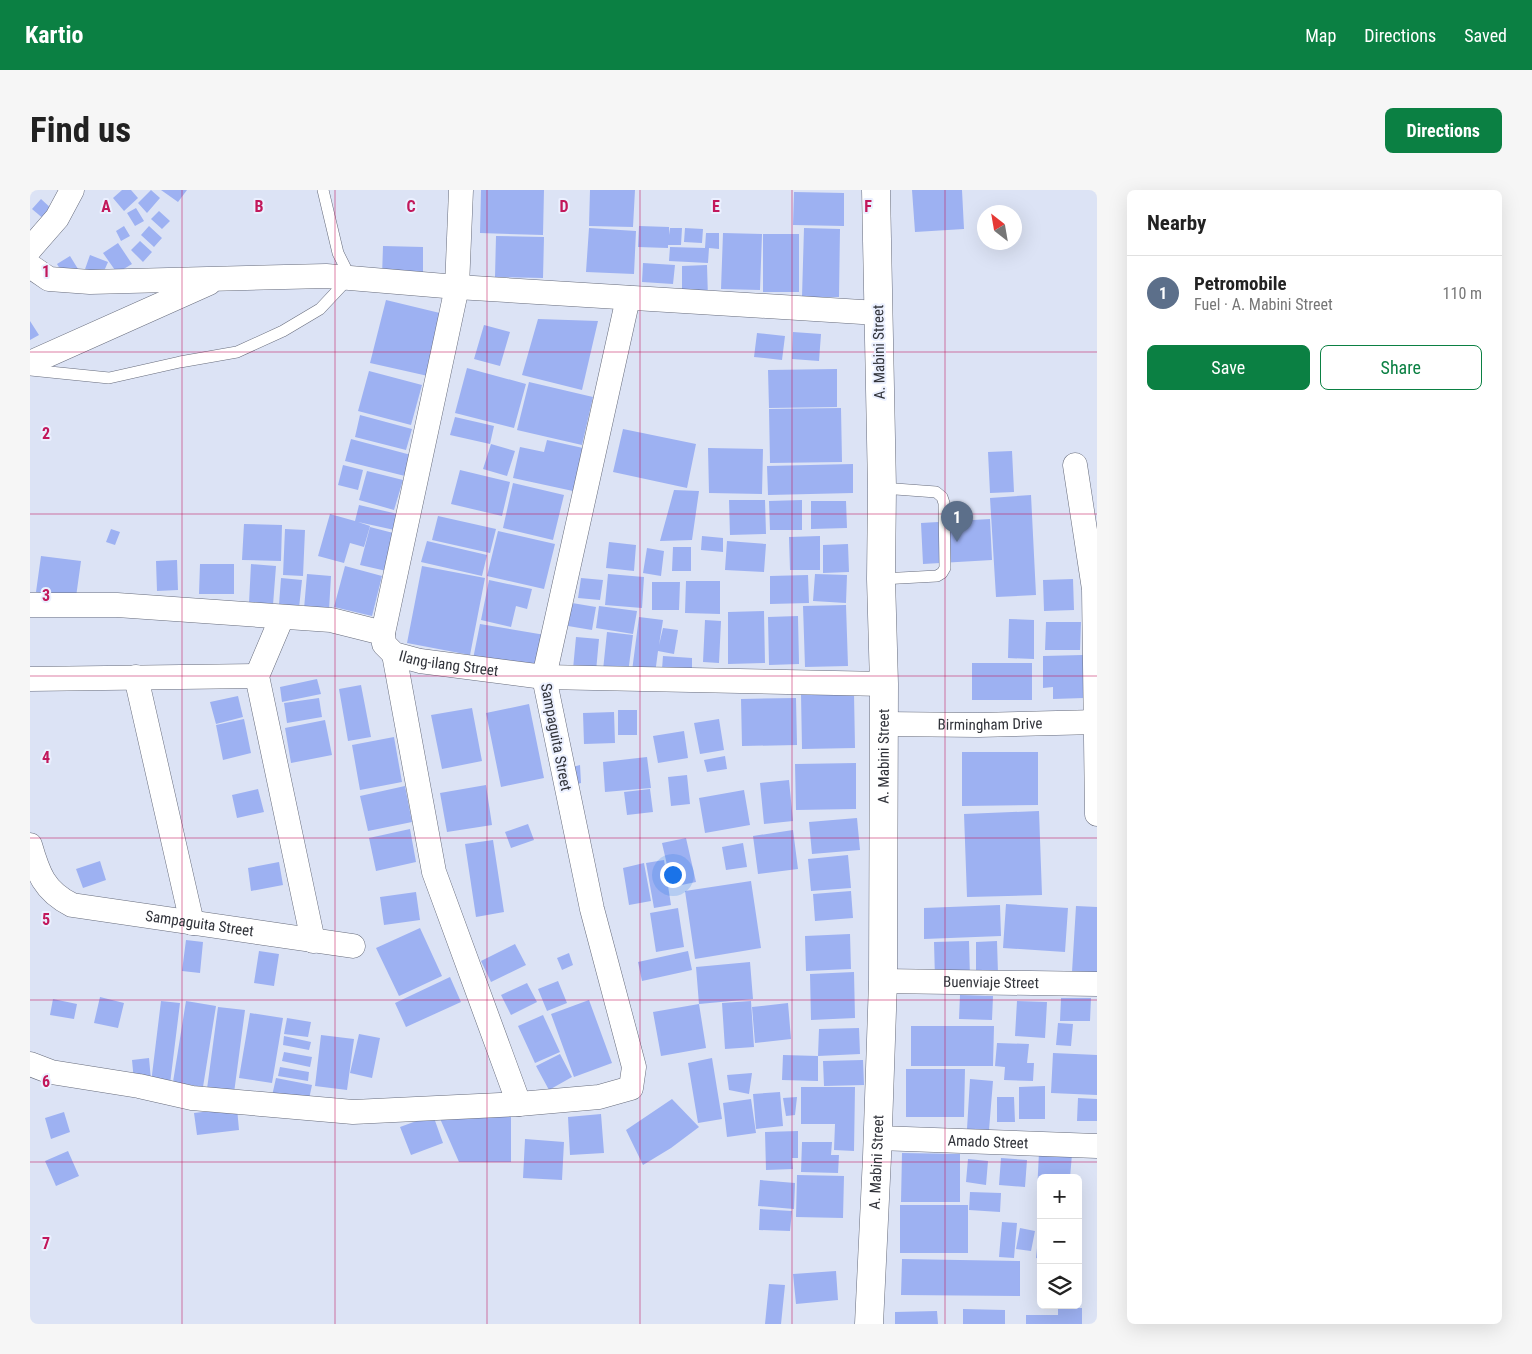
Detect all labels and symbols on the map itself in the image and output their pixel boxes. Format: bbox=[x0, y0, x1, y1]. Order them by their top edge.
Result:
text: A bbox=[101, 197, 111, 216]
text: B bbox=[255, 197, 264, 216]
text: C bbox=[406, 197, 416, 216]
text: D bbox=[559, 197, 569, 216]
text: E bbox=[712, 197, 720, 216]
text: F bbox=[864, 197, 872, 216]
north arrow bbox=[977, 205, 1022, 250]
text: 1 bbox=[42, 262, 50, 281]
street label: A. Mabini Street bbox=[869, 304, 889, 400]
text: 2 bbox=[42, 424, 50, 443]
pin: 1 bbox=[941, 501, 973, 542]
text: 3 bbox=[42, 586, 50, 605]
street label: Ilang-ilang Street bbox=[397, 647, 499, 680]
street label: Sampaguita Street bbox=[537, 682, 575, 792]
street label: A. Mabini Street bbox=[875, 709, 893, 804]
street label: Birmingham Drive bbox=[938, 714, 1043, 734]
text: 4 bbox=[42, 748, 50, 767]
your location bbox=[660, 862, 686, 888]
street label: Sampaguita Street bbox=[144, 907, 255, 940]
text: 5 bbox=[42, 910, 50, 929]
street label: Buenviaje Street bbox=[943, 973, 1039, 992]
text: 6 bbox=[42, 1072, 50, 1091]
street label: A. Mabini Street bbox=[865, 1114, 887, 1210]
street label: Amado Street bbox=[947, 1132, 1029, 1152]
text: 7 bbox=[42, 1234, 50, 1253]

